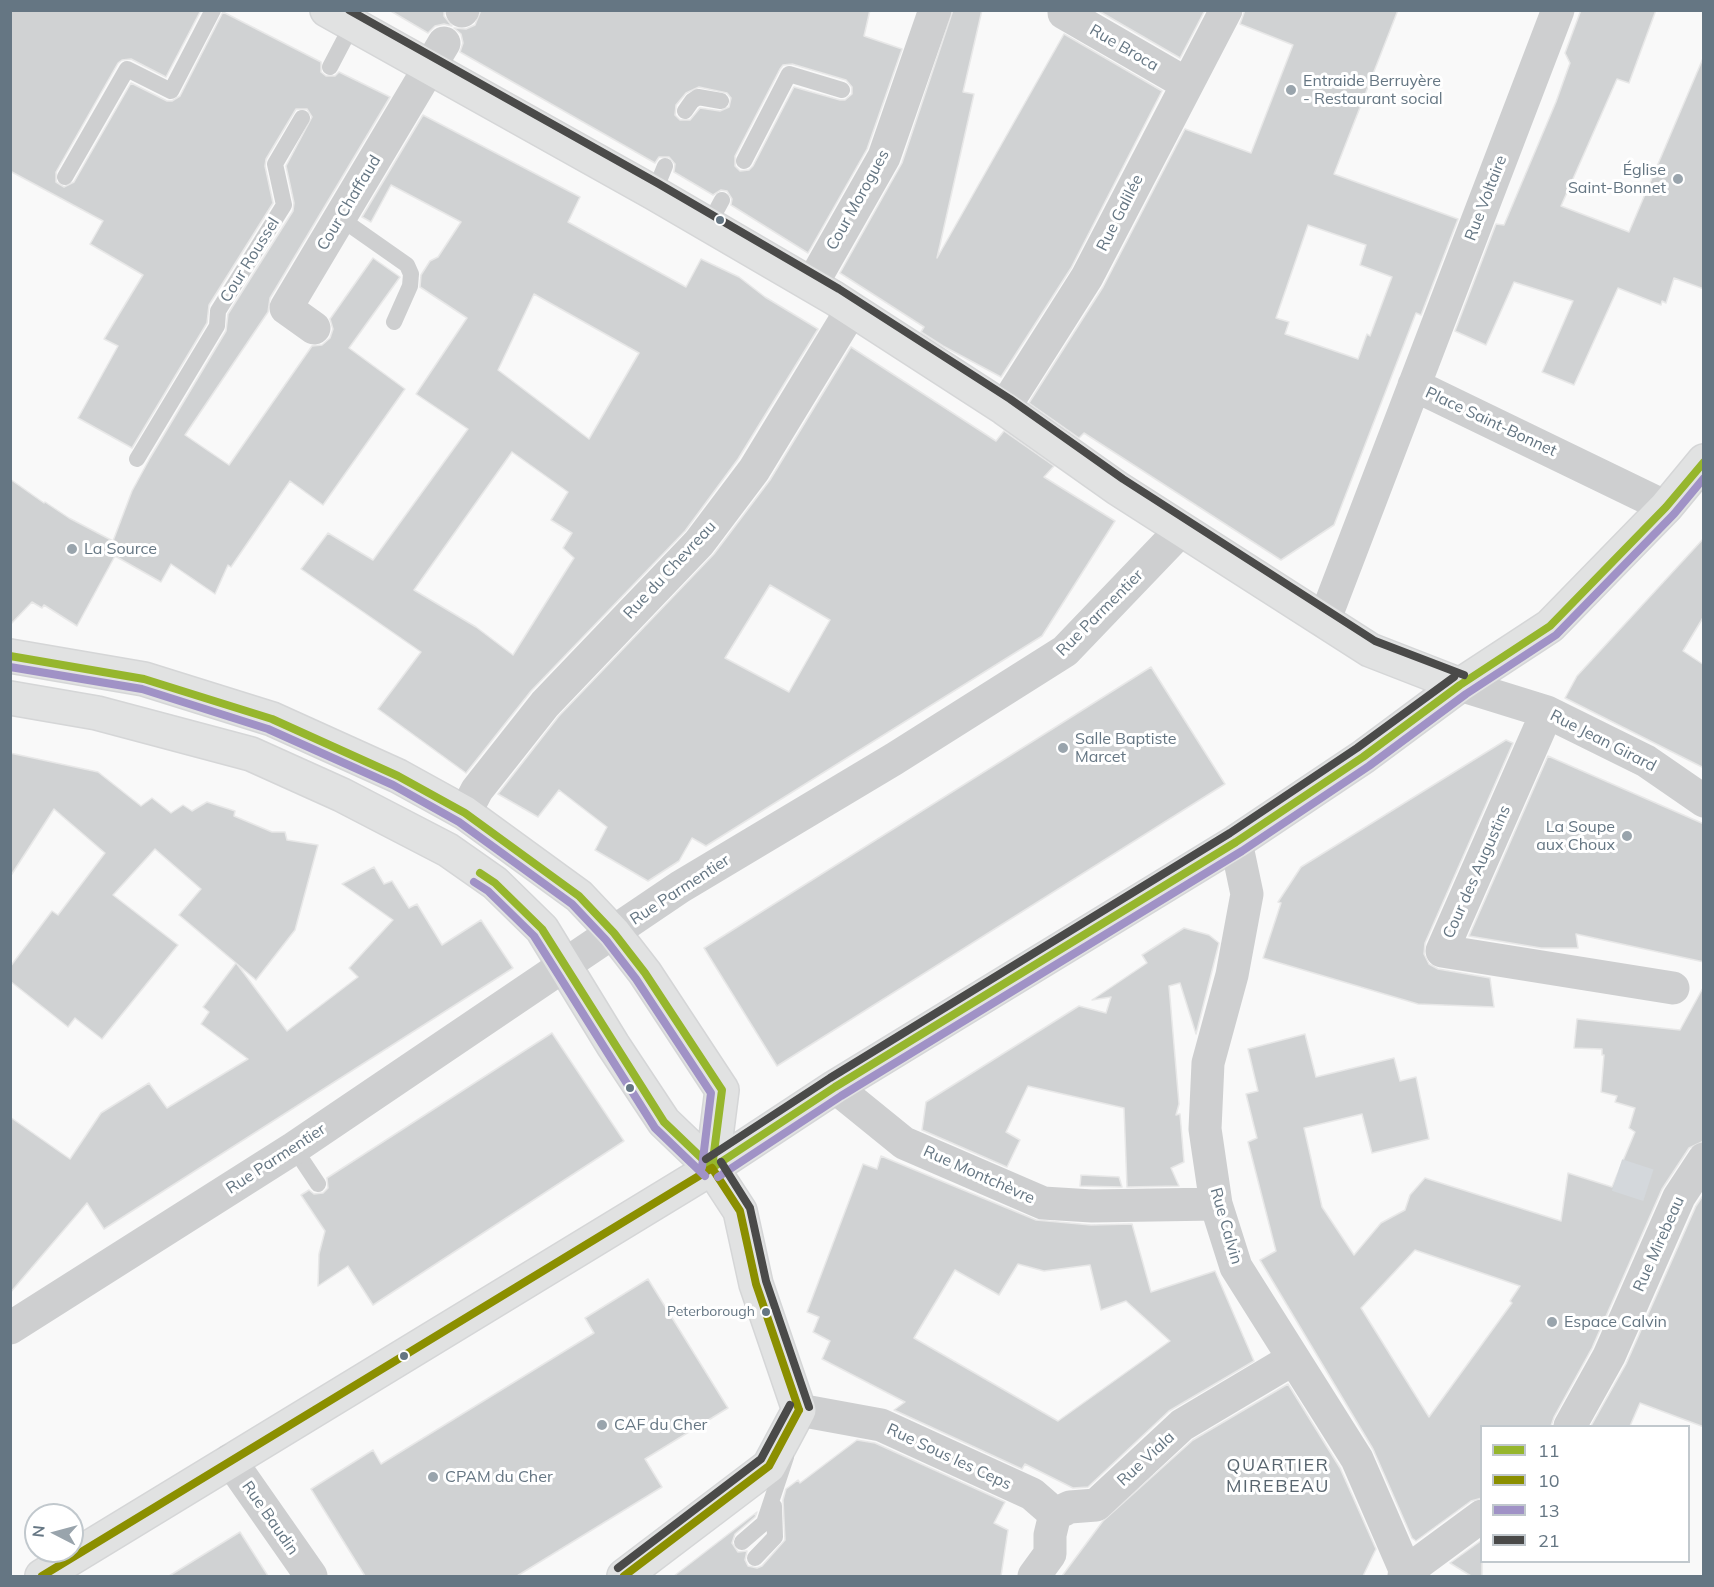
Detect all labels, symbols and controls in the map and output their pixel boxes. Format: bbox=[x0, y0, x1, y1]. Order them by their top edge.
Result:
street label: Rue Broca bbox=[1086, 21, 1162, 75]
place label: Entraide Berruyère - Restaurant social bbox=[1303, 71, 1443, 109]
marker: Entraide Berruyère - Restaurant social bbox=[1284, 83, 1298, 97]
street label: Cour Morogues bbox=[822, 146, 894, 254]
street label: Cour Chaffaud bbox=[313, 152, 385, 254]
street label: Rue Voltaire bbox=[1461, 153, 1511, 243]
place label: Église Saint-Bonnet bbox=[1568, 160, 1666, 198]
street label: Rue Galilée bbox=[1093, 172, 1147, 254]
marker: Église Saint-Bonnet bbox=[1671, 172, 1685, 186]
street label: Cour Roussel bbox=[216, 214, 284, 306]
unlabelled marker bbox=[714, 214, 726, 226]
street label: Place Saint-Bonnet bbox=[1422, 383, 1560, 461]
street label: Rue du Chevreau bbox=[620, 517, 720, 623]
place label: La Source bbox=[84, 539, 157, 559]
marker: La Source bbox=[65, 542, 79, 556]
street label: Rue Parmentier bbox=[1053, 566, 1147, 660]
street label: Rue Jean Girard bbox=[1547, 706, 1659, 776]
place label: Salle Baptiste Marcet bbox=[1075, 729, 1177, 767]
marker: Salle Baptiste Marcet bbox=[1056, 741, 1070, 755]
street label: Cour des Augustins bbox=[1439, 803, 1515, 941]
place label: La Soupe aux Choux bbox=[1536, 817, 1615, 855]
marker: La Soupe aux Choux bbox=[1620, 829, 1634, 843]
street label: Rue Parmentier bbox=[627, 851, 733, 929]
unlabelled marker bbox=[624, 1082, 636, 1094]
street label: Rue Parmentier bbox=[223, 1120, 329, 1198]
street label: Rue Montchèvre bbox=[920, 1142, 1038, 1208]
street label: Rue Calvin bbox=[1206, 1185, 1246, 1267]
street label: Rue Mirebeau bbox=[1629, 1193, 1689, 1295]
place label: Peterborough bbox=[667, 1304, 755, 1320]
marker: Peterborough bbox=[760, 1306, 772, 1318]
place label: Espace Calvin bbox=[1564, 1312, 1667, 1332]
marker: Espace Calvin bbox=[1545, 1315, 1559, 1329]
unlabelled marker bbox=[398, 1350, 410, 1362]
place label: CAF du Cher bbox=[614, 1415, 707, 1435]
marker: CAF du Cher bbox=[595, 1418, 609, 1432]
street label: Rue Sous les Ceps bbox=[884, 1420, 1014, 1494]
legend bbox=[1480, 1425, 1690, 1563]
street label: Rue Viala bbox=[1113, 1428, 1179, 1490]
text: 11 bbox=[1538, 1439, 1560, 1462]
district label: QUARTIER MIREBEAU bbox=[1226, 1455, 1330, 1498]
place label: CPAM du Cher bbox=[445, 1467, 553, 1487]
text: 10 bbox=[1538, 1469, 1560, 1492]
marker: CPAM du Cher bbox=[426, 1470, 440, 1484]
street label: Rue Baudin bbox=[238, 1477, 302, 1559]
text: 13 bbox=[1538, 1499, 1560, 1522]
north arrow bbox=[24, 1503, 84, 1563]
text: N bbox=[28, 1524, 49, 1538]
text: 21 bbox=[1538, 1529, 1560, 1552]

